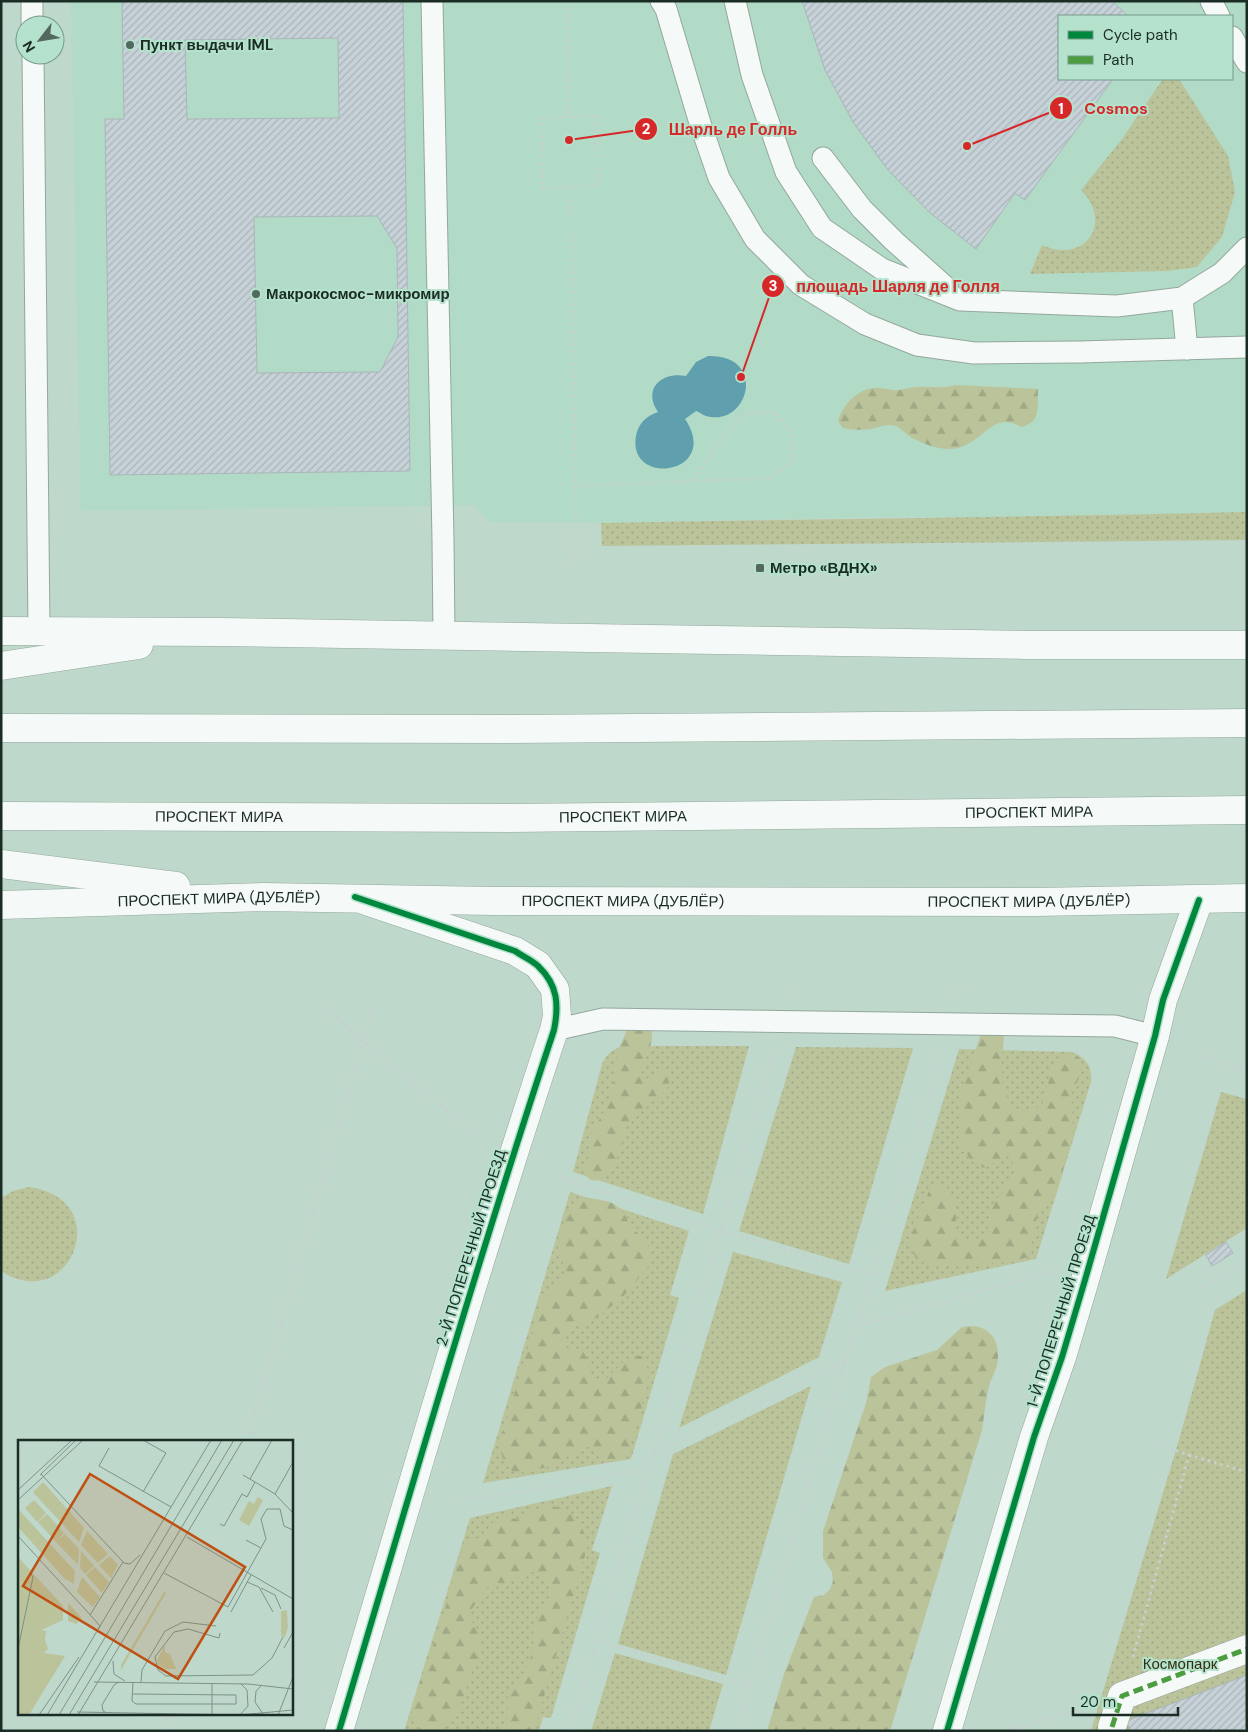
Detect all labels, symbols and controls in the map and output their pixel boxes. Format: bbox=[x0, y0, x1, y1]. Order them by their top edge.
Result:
north arrow bbox=[15, 15, 65, 65]
legend bbox=[1058, 15, 1233, 80]
text: Cycle path bbox=[1103, 25, 1178, 45]
place label: Пункт выдачи IML bbox=[140, 35, 273, 55]
text: N bbox=[19, 38, 39, 56]
marker: Пункт выдачи IML bbox=[124, 39, 136, 51]
text: Path bbox=[1103, 50, 1134, 70]
callout: Cosmos bbox=[1049, 93, 1157, 124]
text: Cosmos bbox=[1084, 98, 1148, 119]
text: 1 bbox=[1058, 99, 1064, 119]
callout: Шарль де Голль bbox=[633, 114, 807, 145]
text: 2 bbox=[642, 119, 651, 139]
text: Шарль де Голль bbox=[669, 119, 798, 140]
callout: площадь Шарля де Голля bbox=[761, 270, 1009, 301]
text: 3 bbox=[768, 276, 778, 296]
text: площадь Шарля де Голля bbox=[796, 276, 1000, 297]
place label: Макрокосмос-микромир bbox=[266, 284, 450, 304]
marker: Макрокосмос-микромир bbox=[250, 288, 262, 300]
place label: Метро «ВДНХ» bbox=[770, 558, 878, 578]
marker: Метро «ВДНХ» bbox=[754, 562, 766, 574]
street label: ПРОСПЕКТ МИРА bbox=[965, 802, 1093, 823]
street label: ПРОСПЕКТ МИРА bbox=[559, 806, 687, 827]
street label: ПРОСПЕКТ МИРА bbox=[155, 807, 283, 827]
street label: ПРОСПЕКТ МИРА (ДУБЛЁР) bbox=[117, 887, 320, 911]
street label: ПРОСПЕКТ МИРА (ДУБЛЁР) bbox=[927, 890, 1130, 912]
street label: ПРОСПЕКТ МИРА (ДУБЛЁР) bbox=[521, 891, 724, 911]
street label: 2-Й ПОПЕРЕЧНЫЙ ПРОЕЗД bbox=[432, 1147, 510, 1349]
street label: 1-Й ПОПЕРЕЧНЫЙ ПРОЕЗД bbox=[1022, 1212, 1100, 1410]
inset map bbox=[18, 1440, 292, 1714]
park label: Космопарк bbox=[1143, 1654, 1218, 1674]
scale bar bbox=[1073, 1684, 1178, 1716]
text: 20 m bbox=[1080, 1692, 1116, 1712]

